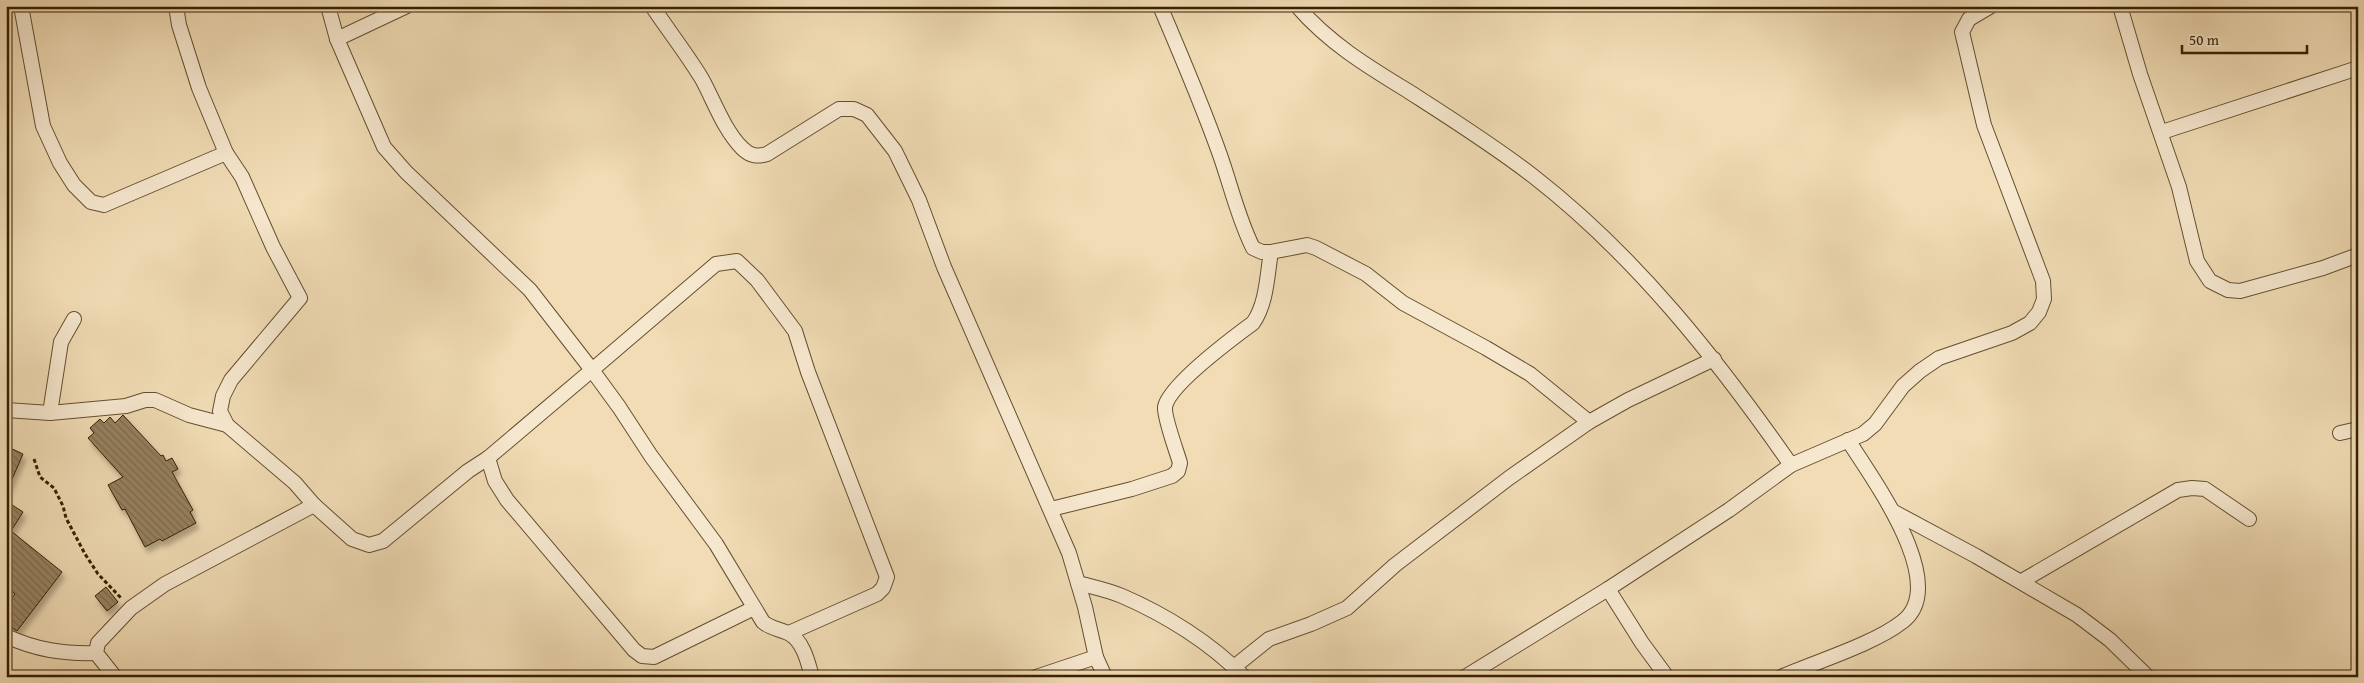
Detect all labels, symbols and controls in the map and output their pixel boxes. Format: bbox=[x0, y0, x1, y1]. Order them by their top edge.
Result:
scale bar bbox=[2182, 22, 2306, 54]
text: 50 m bbox=[2189, 29, 2220, 50]

